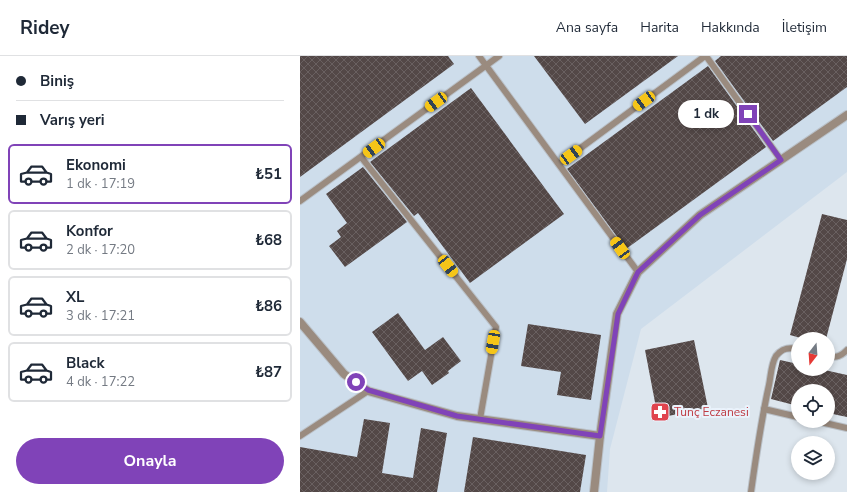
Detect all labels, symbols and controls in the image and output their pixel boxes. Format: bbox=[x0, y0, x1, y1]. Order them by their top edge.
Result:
text: Ridey bbox=[20, 15, 69, 41]
text: Ana sayfa bbox=[556, 18, 618, 37]
text: Harita bbox=[640, 18, 679, 37]
text: Hakkında bbox=[701, 18, 760, 37]
text: İletişim bbox=[782, 18, 827, 37]
text: Biniş bbox=[40, 71, 74, 91]
car bbox=[631, 89, 657, 113]
car bbox=[423, 90, 449, 114]
callout: 1 dk bbox=[678, 100, 734, 128]
text: 1 dk bbox=[693, 105, 719, 123]
route end bbox=[739, 105, 757, 123]
text: Varış yeri bbox=[40, 110, 105, 130]
car bbox=[361, 136, 387, 160]
car bbox=[558, 143, 584, 167]
text: Ekonomi bbox=[66, 155, 126, 175]
icon: car bbox=[18, 156, 54, 192]
text: ₺51 bbox=[255, 164, 282, 184]
text: 1 dk · 17:19 bbox=[66, 175, 135, 193]
text: Konfor bbox=[66, 221, 113, 241]
icon: car bbox=[18, 222, 54, 258]
text: ₺68 bbox=[255, 230, 282, 250]
car bbox=[608, 235, 632, 261]
text: 2 dk · 17:20 bbox=[66, 241, 135, 259]
car bbox=[436, 253, 460, 279]
text: XL bbox=[66, 287, 85, 307]
icon: car bbox=[18, 288, 54, 324]
text: ₺86 bbox=[255, 296, 282, 316]
text: 3 dk · 17:21 bbox=[66, 307, 135, 325]
car bbox=[485, 329, 501, 355]
north arrow bbox=[791, 332, 835, 376]
map controls bbox=[791, 332, 835, 480]
text: Black bbox=[66, 353, 104, 373]
icon: car bbox=[18, 354, 54, 390]
text: ₺87 bbox=[255, 362, 282, 382]
text: 4 dk · 17:22 bbox=[66, 373, 135, 391]
route start bbox=[347, 373, 365, 391]
button: locate bbox=[791, 384, 835, 428]
pharmacy icon: Tunç Eczanesi bbox=[649, 401, 671, 423]
place label: Tunç Eczanesi bbox=[674, 404, 749, 420]
button: layers bbox=[791, 436, 835, 480]
button: Onayla bbox=[16, 438, 284, 484]

